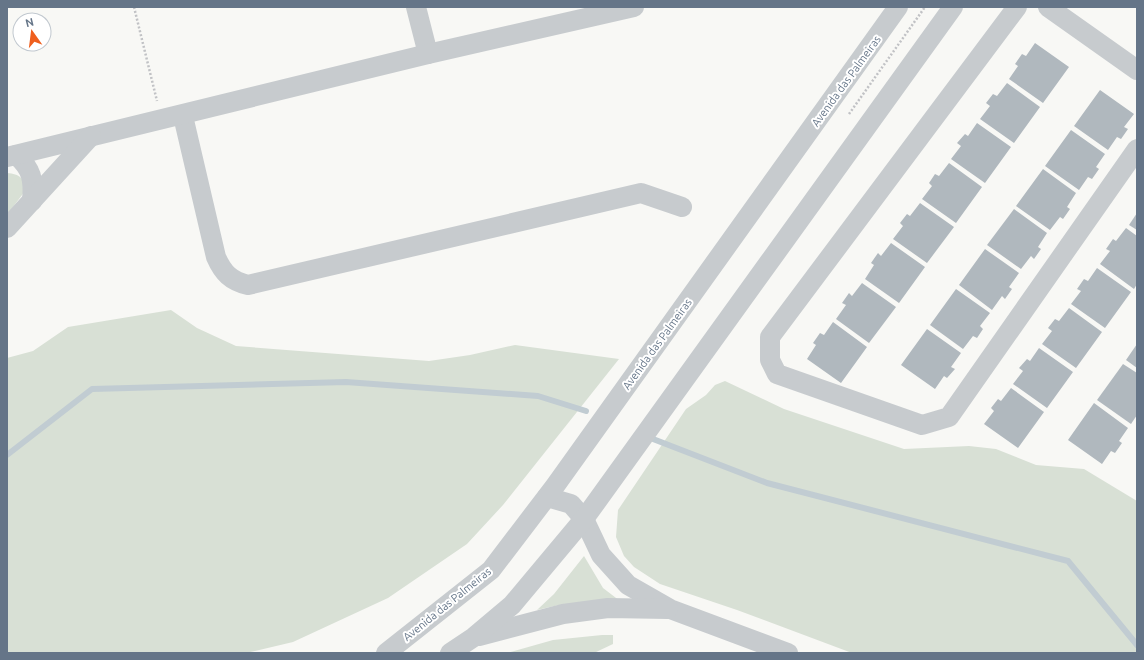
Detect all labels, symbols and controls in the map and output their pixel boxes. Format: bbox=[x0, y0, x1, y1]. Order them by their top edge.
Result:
north arrow bbox=[12, 12, 52, 52]
text: N bbox=[24, 15, 35, 29]
street label: Avenida das Palmeiras bbox=[809, 33, 883, 129]
street label: Avenida das Palmeiras bbox=[620, 296, 694, 392]
street label: Avenida das Palmeiras bbox=[401, 565, 493, 643]

